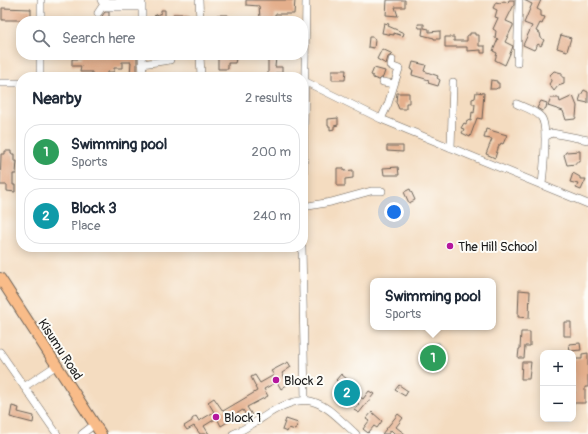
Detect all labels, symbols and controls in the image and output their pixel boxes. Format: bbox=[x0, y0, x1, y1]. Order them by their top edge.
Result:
search box bbox=[16, 16, 308, 60]
icon: search bbox=[30, 27, 52, 49]
text: Search here bbox=[62, 29, 135, 48]
text: Nearby bbox=[32, 88, 81, 109]
text: 2 results bbox=[245, 90, 292, 106]
text: Swimming pool bbox=[71, 135, 167, 154]
text: 1 bbox=[43, 144, 49, 160]
text: 200 m bbox=[252, 144, 291, 160]
text: Sports bbox=[71, 154, 107, 170]
text: Block 3 bbox=[71, 199, 117, 218]
your location bbox=[384, 202, 404, 222]
text: 2 bbox=[42, 208, 50, 224]
text: 240 m bbox=[253, 208, 291, 224]
text: Place bbox=[71, 218, 100, 234]
place label: The Hill School bbox=[458, 239, 537, 255]
marker: The Hill School bbox=[445, 241, 455, 251]
popup bbox=[370, 278, 496, 330]
text: Swimming pool bbox=[385, 287, 481, 306]
text: Sports bbox=[385, 306, 421, 322]
street label: Kisumu Road bbox=[34, 316, 86, 383]
pin: 1 bbox=[420, 343, 446, 373]
map controls bbox=[540, 350, 576, 422]
button: + bbox=[540, 350, 576, 386]
place label: Block 2 bbox=[284, 373, 324, 389]
marker: Block 2 bbox=[271, 375, 281, 385]
pin: 2 bbox=[334, 378, 360, 408]
button: − bbox=[540, 386, 576, 422]
place label: Block 1 bbox=[224, 410, 261, 426]
marker: Block 1 bbox=[211, 412, 221, 422]

